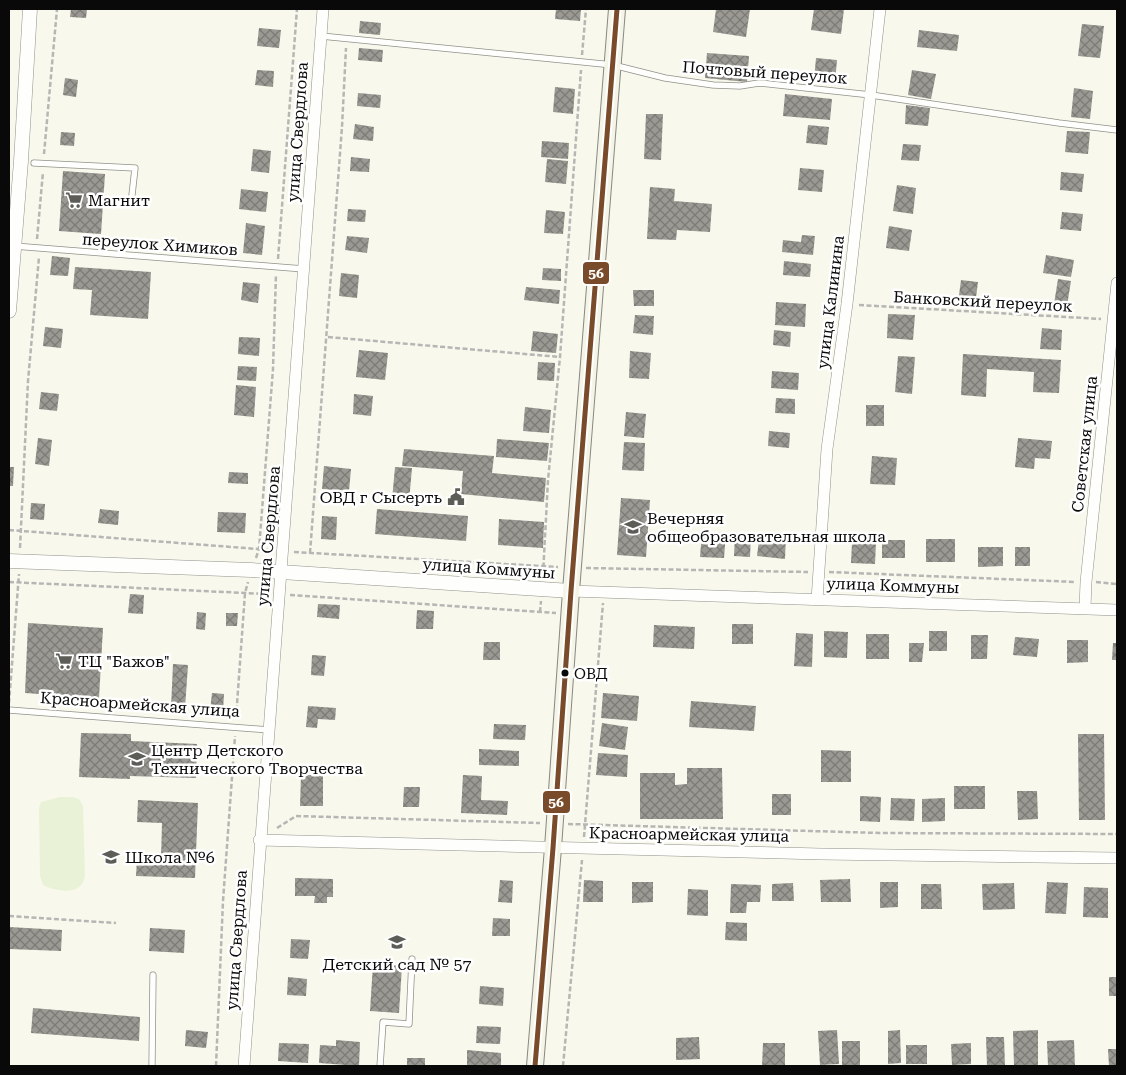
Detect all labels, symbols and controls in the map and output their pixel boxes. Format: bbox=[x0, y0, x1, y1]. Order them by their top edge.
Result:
street label: Почтовый переулок bbox=[682, 57, 848, 88]
street label: улица Свердлова bbox=[283, 61, 312, 203]
supermarket icon: Магнит bbox=[64, 190, 84, 210]
place label: Магнит bbox=[88, 191, 150, 210]
street label: переулок Химиков bbox=[81, 230, 239, 259]
street label: улица Калинина bbox=[813, 234, 848, 370]
line badge: 56 bbox=[582, 261, 610, 285]
text: 56 bbox=[588, 265, 604, 281]
street label: Банковский переулок bbox=[893, 287, 1073, 316]
street label: Советская улица bbox=[1068, 374, 1101, 513]
street label: улица Свердлова bbox=[253, 465, 284, 607]
public building icon: ОВД г Сысерть bbox=[446, 487, 466, 507]
place label: ОВД г Сысерть bbox=[320, 488, 443, 507]
place label: Вечерняя общеобразовательная школа bbox=[647, 509, 886, 546]
school or university icon: Вечерняя общеобразовательная школа bbox=[623, 517, 643, 537]
street label: улица Коммуны bbox=[422, 554, 556, 583]
street label: улица Коммуны bbox=[826, 574, 960, 597]
supermarket icon: ТЦ "Бажов" bbox=[54, 651, 74, 671]
place label: ТЦ "Бажов" bbox=[78, 652, 170, 671]
place label: ОВД bbox=[574, 665, 608, 683]
marker: ОВД bbox=[560, 668, 570, 678]
street label: Красноармейская улица bbox=[39, 688, 241, 721]
place label: Центр Детского Технического Творчества bbox=[151, 741, 363, 778]
school or university icon: Центр Детского Технического Творчества bbox=[127, 749, 147, 769]
line badge: 56 bbox=[542, 790, 571, 814]
text: 56 bbox=[548, 794, 564, 810]
street label: Красноармейская улица bbox=[589, 823, 790, 846]
school or university icon: Школа №6 bbox=[101, 847, 121, 867]
place label: Школа №6 bbox=[125, 848, 215, 867]
street label: улица Свердлова bbox=[222, 869, 251, 1011]
school or university icon: Детский сад № 57 bbox=[387, 932, 407, 952]
place label: Детский сад № 57 bbox=[323, 955, 472, 974]

